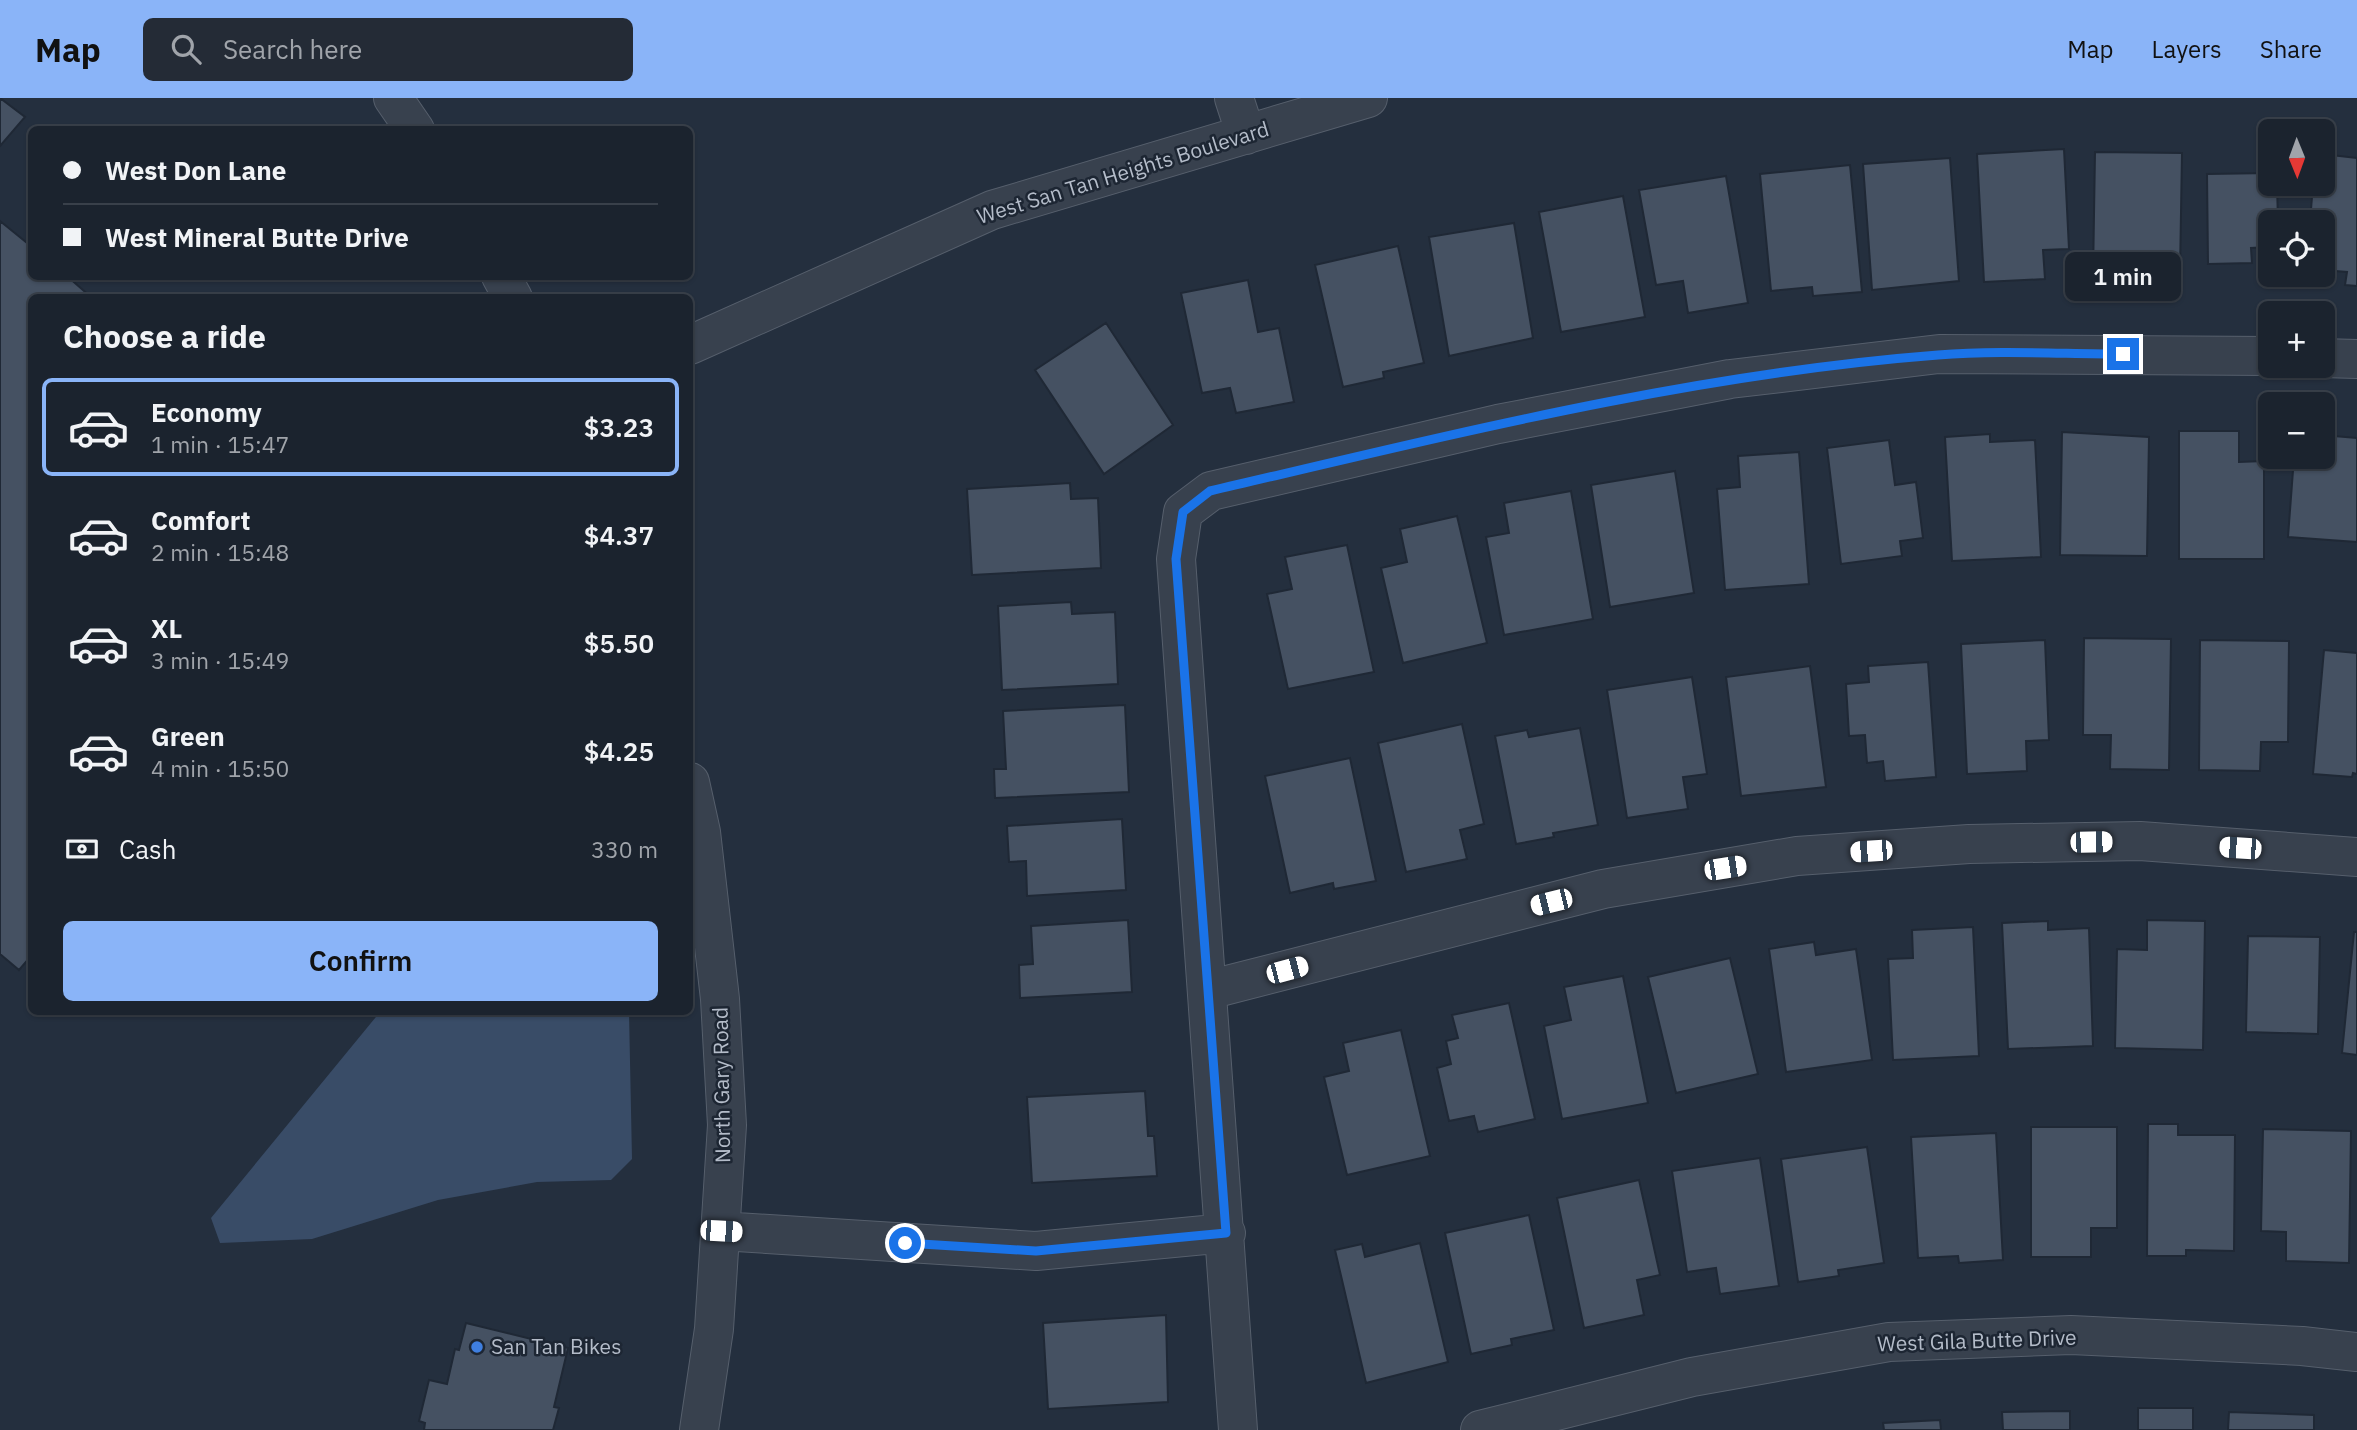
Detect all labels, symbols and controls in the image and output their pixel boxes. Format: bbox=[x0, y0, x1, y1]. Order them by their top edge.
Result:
search box bbox=[143, 18, 633, 81]
text: Map bbox=[35, 28, 101, 71]
icon: search bbox=[167, 30, 205, 68]
text: Search here bbox=[223, 32, 362, 66]
text: Map bbox=[2067, 33, 2114, 65]
text: Layers bbox=[2152, 33, 2222, 65]
text: Share bbox=[2260, 33, 2322, 65]
street label: West San Tan Heights Boulevard bbox=[973, 114, 1272, 230]
north arrow bbox=[2258, 119, 2334, 196]
map controls bbox=[2258, 119, 2335, 469]
text: West Don Lane bbox=[105, 153, 286, 187]
button: locate bbox=[2258, 210, 2335, 287]
text: West Mineral Butte Drive bbox=[105, 220, 409, 254]
callout: 1 min bbox=[2065, 252, 2181, 302]
text: 1 min bbox=[2093, 261, 2153, 291]
button: + bbox=[2258, 301, 2335, 378]
text: Choose a ride bbox=[63, 315, 266, 357]
route end bbox=[2107, 338, 2139, 370]
button: − bbox=[2258, 392, 2335, 469]
text: Economy bbox=[151, 395, 262, 429]
icon: car bbox=[67, 396, 130, 459]
text: $3.23 bbox=[584, 410, 654, 444]
text: 1 min · 15:47 bbox=[151, 429, 289, 459]
text: Comfort bbox=[151, 503, 250, 537]
icon: car bbox=[67, 504, 130, 567]
text: $4.37 bbox=[584, 518, 654, 552]
text: 2 min · 15:48 bbox=[151, 537, 289, 567]
text: XL bbox=[151, 611, 182, 645]
icon: car bbox=[67, 612, 130, 675]
text: $5.50 bbox=[584, 626, 654, 660]
text: 3 min · 15:49 bbox=[151, 645, 289, 675]
text: Green bbox=[151, 719, 225, 753]
icon: car bbox=[67, 720, 130, 783]
text: $4.25 bbox=[584, 734, 654, 768]
text: 4 min · 15:50 bbox=[151, 753, 289, 783]
icon: cash bbox=[63, 830, 101, 868]
car bbox=[2070, 831, 2113, 853]
text: Cash bbox=[119, 832, 176, 866]
text: 330 m bbox=[591, 834, 658, 864]
car bbox=[2219, 836, 2262, 860]
car bbox=[1850, 839, 1893, 863]
car bbox=[1703, 854, 1748, 882]
car bbox=[1529, 887, 1574, 917]
button: Confirm bbox=[63, 921, 658, 1001]
car bbox=[1264, 954, 1311, 986]
street label: North Gary Road bbox=[706, 1007, 736, 1163]
car bbox=[700, 1219, 743, 1243]
route start bbox=[889, 1227, 921, 1259]
street label: West Gila Butte Drive bbox=[1877, 1323, 2077, 1357]
place label: San Tan Bikes bbox=[491, 1332, 621, 1360]
marker: San Tan Bikes bbox=[469, 1339, 485, 1355]

